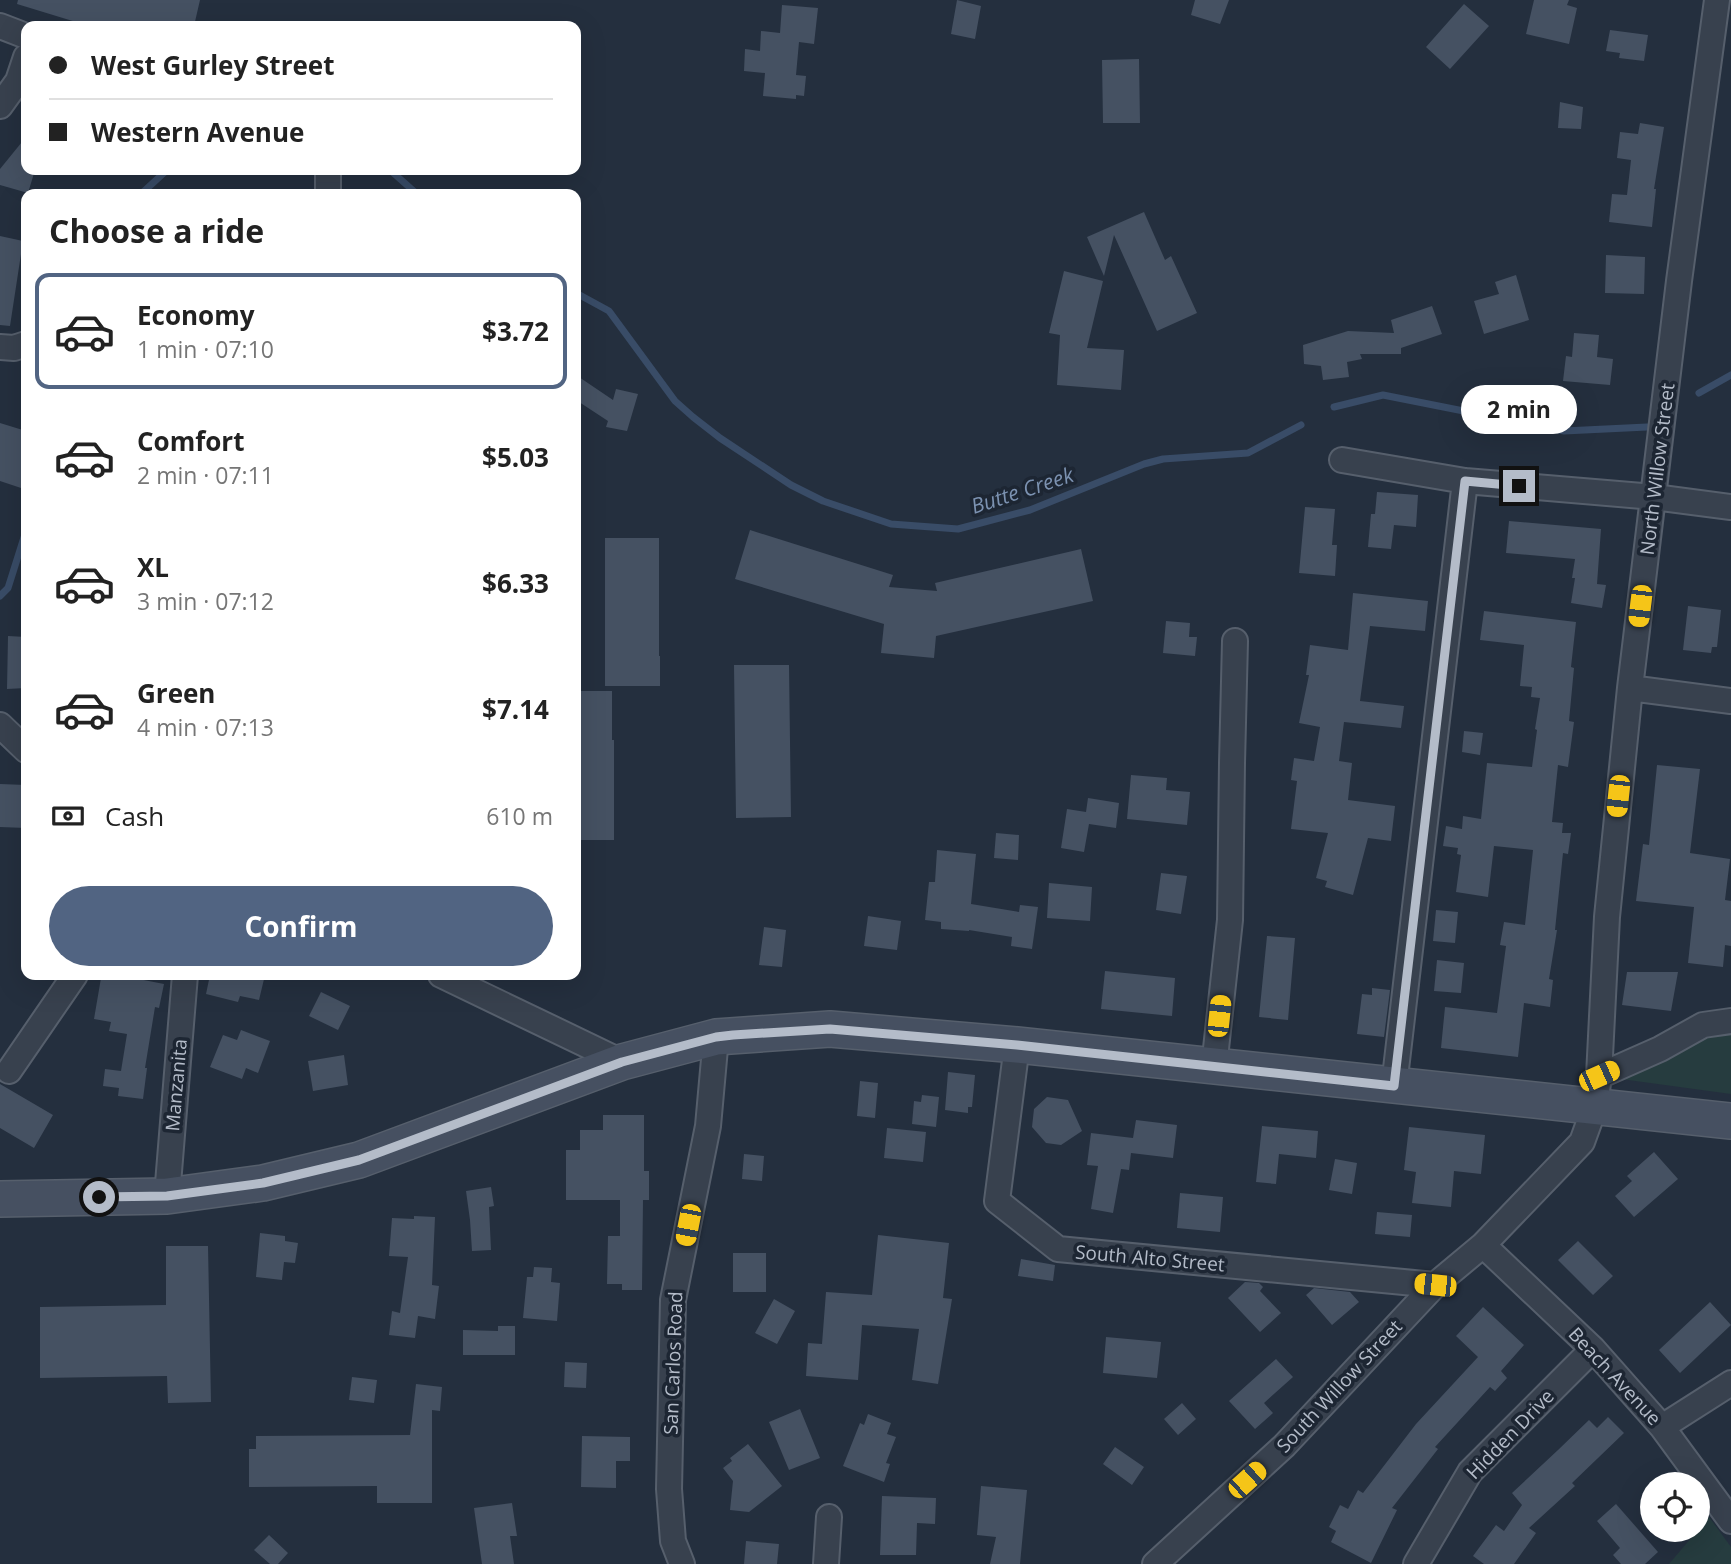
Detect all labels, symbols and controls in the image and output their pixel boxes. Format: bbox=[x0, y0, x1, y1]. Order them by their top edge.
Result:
text: West Gurley Street bbox=[91, 47, 334, 83]
text: Western Avenue bbox=[91, 114, 304, 150]
text: Choose a ride bbox=[49, 209, 264, 252]
text: Economy bbox=[137, 297, 255, 333]
icon: car bbox=[53, 300, 116, 363]
text: $3.72 bbox=[482, 313, 549, 349]
text: 1 min · 07:10 bbox=[137, 333, 274, 365]
street label: North Willow Street bbox=[1634, 381, 1680, 556]
callout: 2 min bbox=[1461, 384, 1577, 434]
text: 2 min bbox=[1487, 393, 1551, 425]
text: Comfort bbox=[137, 423, 244, 459]
icon: car bbox=[53, 426, 116, 489]
text: $5.03 bbox=[482, 439, 549, 475]
text: 2 min · 07:11 bbox=[137, 459, 274, 491]
water label: Butte Creek bbox=[967, 460, 1078, 520]
route end bbox=[1503, 470, 1535, 502]
text: XL bbox=[137, 549, 169, 585]
icon: car bbox=[53, 552, 116, 615]
text: $6.33 bbox=[482, 565, 549, 601]
car bbox=[1628, 584, 1653, 628]
text: 3 min · 07:12 bbox=[137, 585, 274, 617]
text: Green bbox=[137, 675, 215, 711]
icon: car bbox=[53, 678, 116, 741]
text: $7.14 bbox=[482, 691, 549, 727]
text: 4 min · 07:13 bbox=[137, 711, 274, 743]
car bbox=[1606, 774, 1631, 818]
icon: cash bbox=[49, 797, 87, 835]
text: Cash bbox=[105, 798, 164, 834]
text: 610 m bbox=[486, 800, 553, 832]
button: Confirm bbox=[49, 886, 553, 966]
car bbox=[1207, 994, 1232, 1038]
street label: Manzanita bbox=[159, 1038, 193, 1132]
car bbox=[1576, 1058, 1623, 1094]
route start bbox=[83, 1181, 115, 1213]
car bbox=[674, 1202, 703, 1248]
street label: South Alto Street bbox=[1074, 1239, 1226, 1278]
car bbox=[1414, 1272, 1457, 1298]
street label: San Carlos Road bbox=[658, 1291, 688, 1435]
street label: South Willow Street bbox=[1271, 1314, 1408, 1458]
street label: Beach Avenue bbox=[1563, 1321, 1667, 1431]
street label: Hidden Drive bbox=[1460, 1383, 1560, 1485]
car bbox=[1225, 1458, 1270, 1502]
map controls bbox=[1640, 1472, 1710, 1542]
button: locate bbox=[1640, 1472, 1710, 1542]

